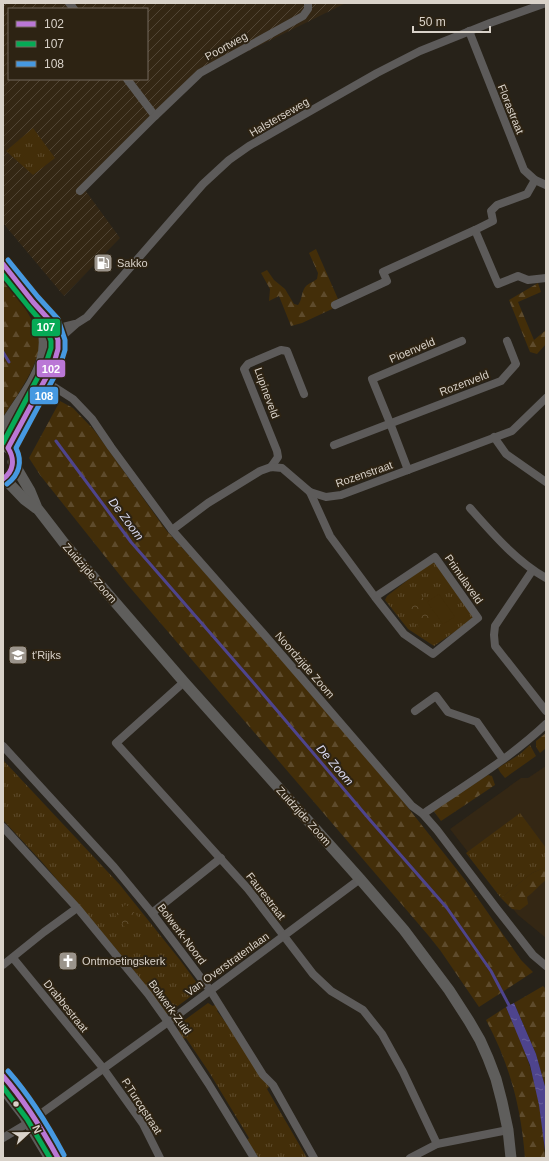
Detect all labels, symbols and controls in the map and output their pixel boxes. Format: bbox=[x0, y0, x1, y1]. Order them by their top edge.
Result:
legend bbox=[8, 8, 148, 80]
scale bar bbox=[413, 8, 490, 34]
text: 50 m bbox=[419, 15, 446, 29]
text: 102 bbox=[44, 17, 64, 31]
street label: Poortweg bbox=[203, 29, 249, 63]
text: 107 bbox=[44, 37, 64, 51]
text: 108 bbox=[44, 57, 64, 71]
street label: Florastraat bbox=[496, 82, 526, 136]
street label: Halsterseweg bbox=[247, 95, 311, 139]
fuel station icon: Sakko bbox=[92, 252, 114, 274]
place label: Sakko bbox=[117, 257, 148, 269]
line badge: 107 bbox=[31, 318, 61, 337]
text: 107 bbox=[37, 321, 55, 333]
street label: Pioenveld bbox=[387, 335, 437, 365]
line badge: 102 bbox=[36, 359, 66, 378]
text: 102 bbox=[42, 363, 60, 375]
street label: Lupineveld bbox=[252, 366, 282, 420]
street label: Rozenveld bbox=[438, 368, 490, 398]
line badge: 108 bbox=[29, 386, 59, 405]
text: 108 bbox=[35, 390, 53, 402]
street label: Rozenstraat bbox=[334, 459, 394, 489]
water label: De Zoom bbox=[106, 495, 146, 543]
street label: Zuidzijde Zoom bbox=[61, 541, 119, 605]
street label: Primulaveld bbox=[443, 552, 485, 606]
street label: Noordzijde Zoom bbox=[273, 629, 337, 701]
school or university icon: t'Rijks bbox=[7, 644, 29, 666]
place label: t'Rijks bbox=[32, 649, 61, 661]
water label: De Zoom bbox=[314, 742, 356, 788]
street label: Zuidzijde Zoom bbox=[274, 784, 334, 848]
street label: Faurestraat bbox=[244, 870, 288, 922]
street label: Bolwerk-Noord bbox=[155, 901, 209, 967]
street label: Van Overstratenlaan bbox=[183, 930, 271, 998]
church icon: Ontmoetingskerk bbox=[57, 950, 79, 972]
place label: Ontmoetingskerk bbox=[82, 955, 166, 967]
street label: Drabbestraat bbox=[41, 978, 91, 1034]
street label: Bolwerk-Zuid bbox=[146, 978, 194, 1036]
street label: P.Turcqstraat bbox=[119, 1076, 165, 1136]
unlabelled marker bbox=[11, 1099, 21, 1109]
north arrow bbox=[8, 1113, 48, 1153]
text: N bbox=[30, 1123, 44, 1135]

